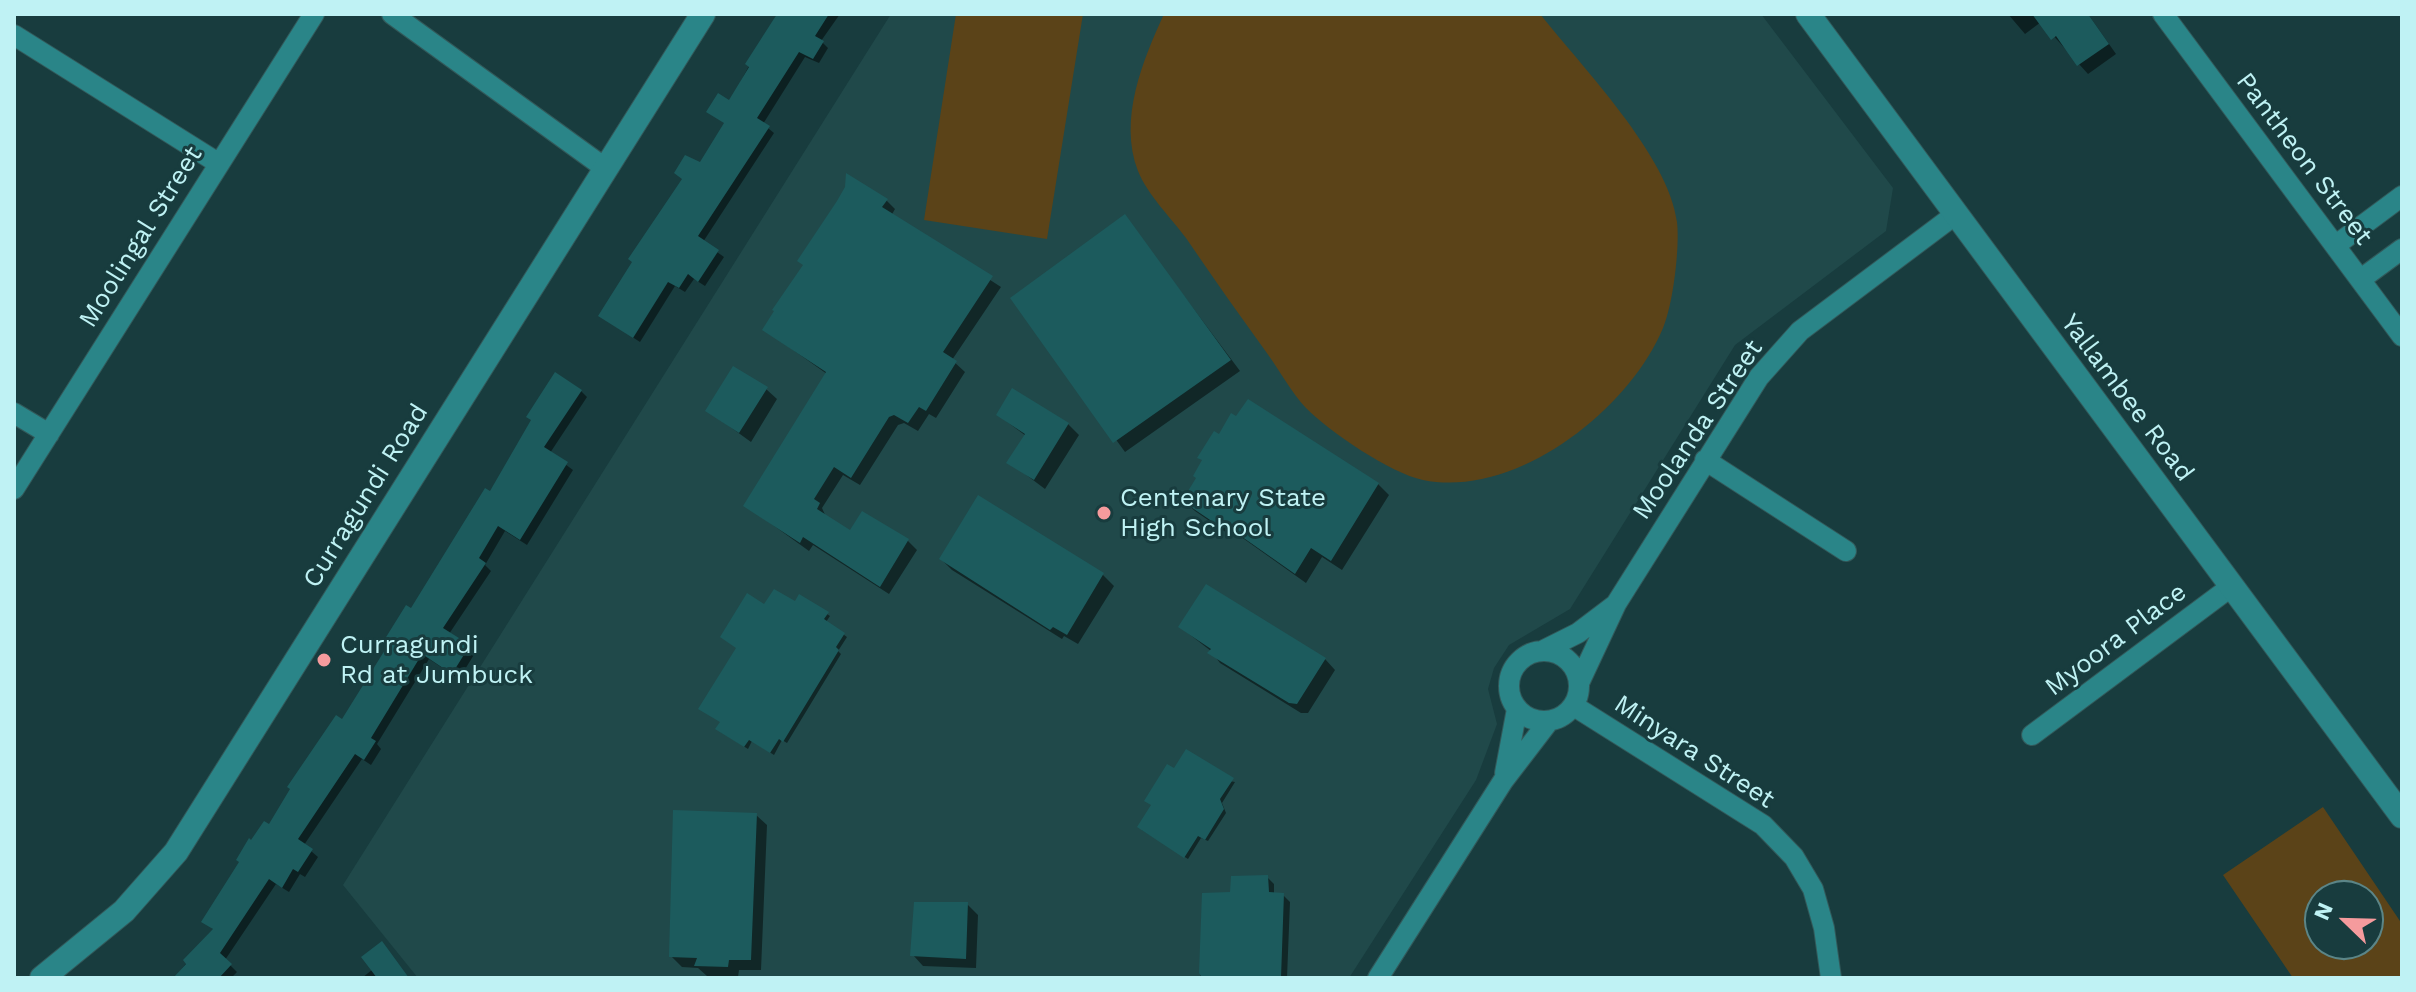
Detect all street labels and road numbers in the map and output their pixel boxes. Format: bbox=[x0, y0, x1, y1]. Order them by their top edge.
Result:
street label: Pantheon Street bbox=[2229, 67, 2379, 251]
street label: Moolingal Street bbox=[73, 141, 209, 333]
street label: Yallambee Road bbox=[2054, 308, 2200, 488]
street label: Moolanda Street bbox=[1626, 334, 1770, 526]
street label: Curragundi Road bbox=[297, 398, 435, 594]
street label: Myoora Place bbox=[2039, 577, 2193, 703]
street label: Minyara Street bbox=[1608, 689, 1780, 815]

